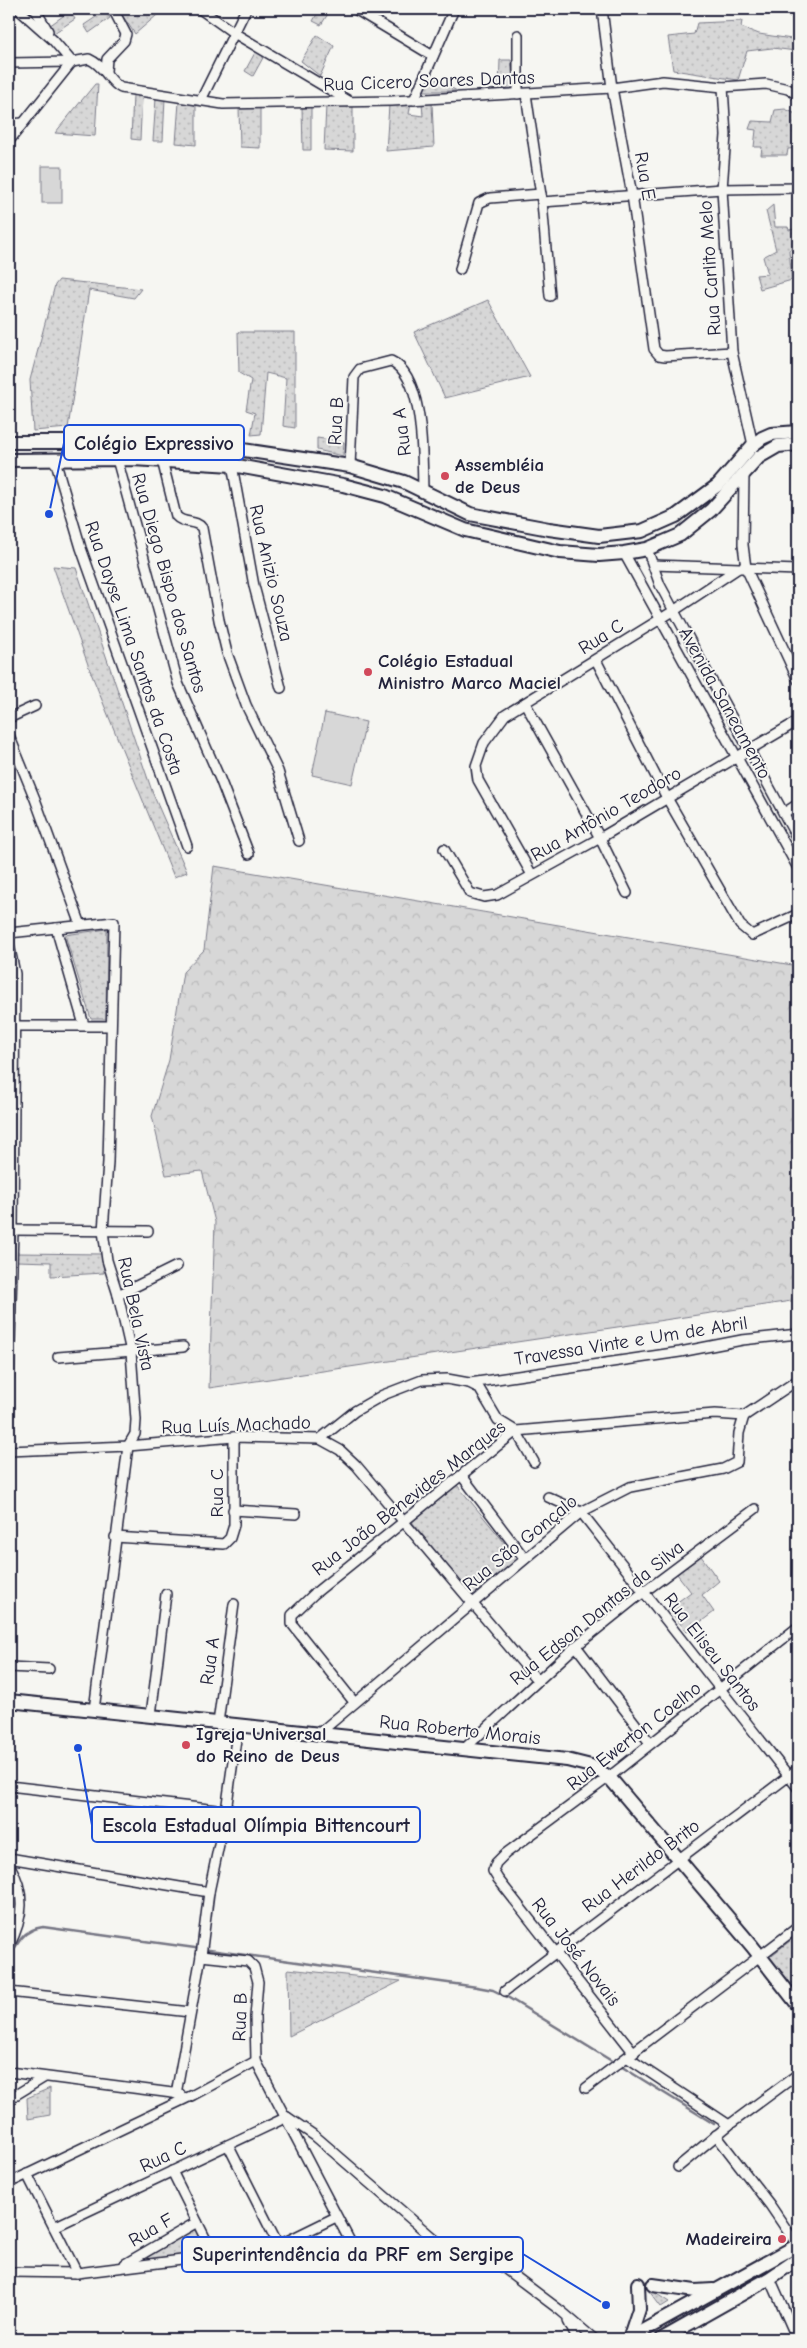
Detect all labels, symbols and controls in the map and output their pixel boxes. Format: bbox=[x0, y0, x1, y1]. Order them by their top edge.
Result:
street label: Rua Cicero Soares Dantas bbox=[323, 66, 535, 96]
street label: Rua E bbox=[630, 150, 660, 202]
street label: Rua Carlito Melo bbox=[694, 200, 726, 336]
street label: Rua B bbox=[324, 396, 348, 446]
street label: Rua A bbox=[388, 407, 416, 457]
callout: Colégio Expressivo bbox=[64, 425, 244, 460]
text: Colégio Expressivo bbox=[74, 432, 234, 455]
place label: Assembléia de Deus bbox=[455, 454, 544, 498]
marker: Assembléia de Deus bbox=[439, 470, 451, 482]
street label: Rua Diego Bispo dos Santos bbox=[127, 471, 211, 696]
street label: Rua Anizio Souza bbox=[245, 502, 297, 644]
street label: Rua Dayse Lima Santos da Costa bbox=[80, 518, 188, 778]
street label: Rua C bbox=[574, 615, 628, 659]
street label: Avenida Saneamento bbox=[674, 623, 776, 783]
place label: Colégio Estadual Ministro Marco Maciel bbox=[378, 650, 561, 694]
marker: Colégio Estadual Ministro Marco Maciel bbox=[362, 666, 374, 678]
street label: Rua Antônio Teodoro bbox=[527, 762, 685, 866]
street label: Rua Bela Vista bbox=[113, 1255, 159, 1373]
street label: Travessa Vinte e Um de Abril bbox=[513, 1312, 749, 1370]
street label: Rua Luís Machado bbox=[161, 1411, 311, 1439]
street label: Rua João Benevides Marques bbox=[308, 1416, 510, 1580]
street label: Rua C bbox=[206, 1468, 228, 1517]
street label: Rua São Gonçalo bbox=[458, 1490, 582, 1596]
street label: Rua Edson Dantas da Silva bbox=[506, 1536, 688, 1690]
street label: Rua Eliseu Santos bbox=[659, 1588, 765, 1716]
street label: Rua A bbox=[196, 1636, 224, 1686]
street label: Rua Ewerton Coelho bbox=[563, 1677, 705, 1795]
street label: Rua Roberto Morais bbox=[378, 1711, 542, 1749]
place label: Igreja Universal do Reino de Deus bbox=[196, 1723, 340, 1767]
marker: Igreja Universal do Reino de Deus bbox=[180, 1739, 192, 1751]
callout: Escola Estadual Olímpia Bittencourt bbox=[92, 1807, 420, 1842]
text: Escola Estadual Olímpia Bittencourt bbox=[102, 1814, 410, 1837]
street label: Rua Herildo Brito bbox=[578, 1815, 704, 1917]
street label: Rua José Novais bbox=[527, 1893, 625, 2011]
street label: Rua B bbox=[228, 1992, 252, 2042]
street label: Rua C bbox=[136, 2137, 190, 2177]
street label: Rua F bbox=[125, 2208, 177, 2252]
place label: Madeireira bbox=[685, 2228, 772, 2250]
marker: Madeireira bbox=[776, 2233, 788, 2245]
callout: Superintendência da PRF em Sergipe bbox=[182, 2237, 523, 2272]
text: Superintendência da PRF em Sergipe bbox=[192, 2243, 514, 2266]

